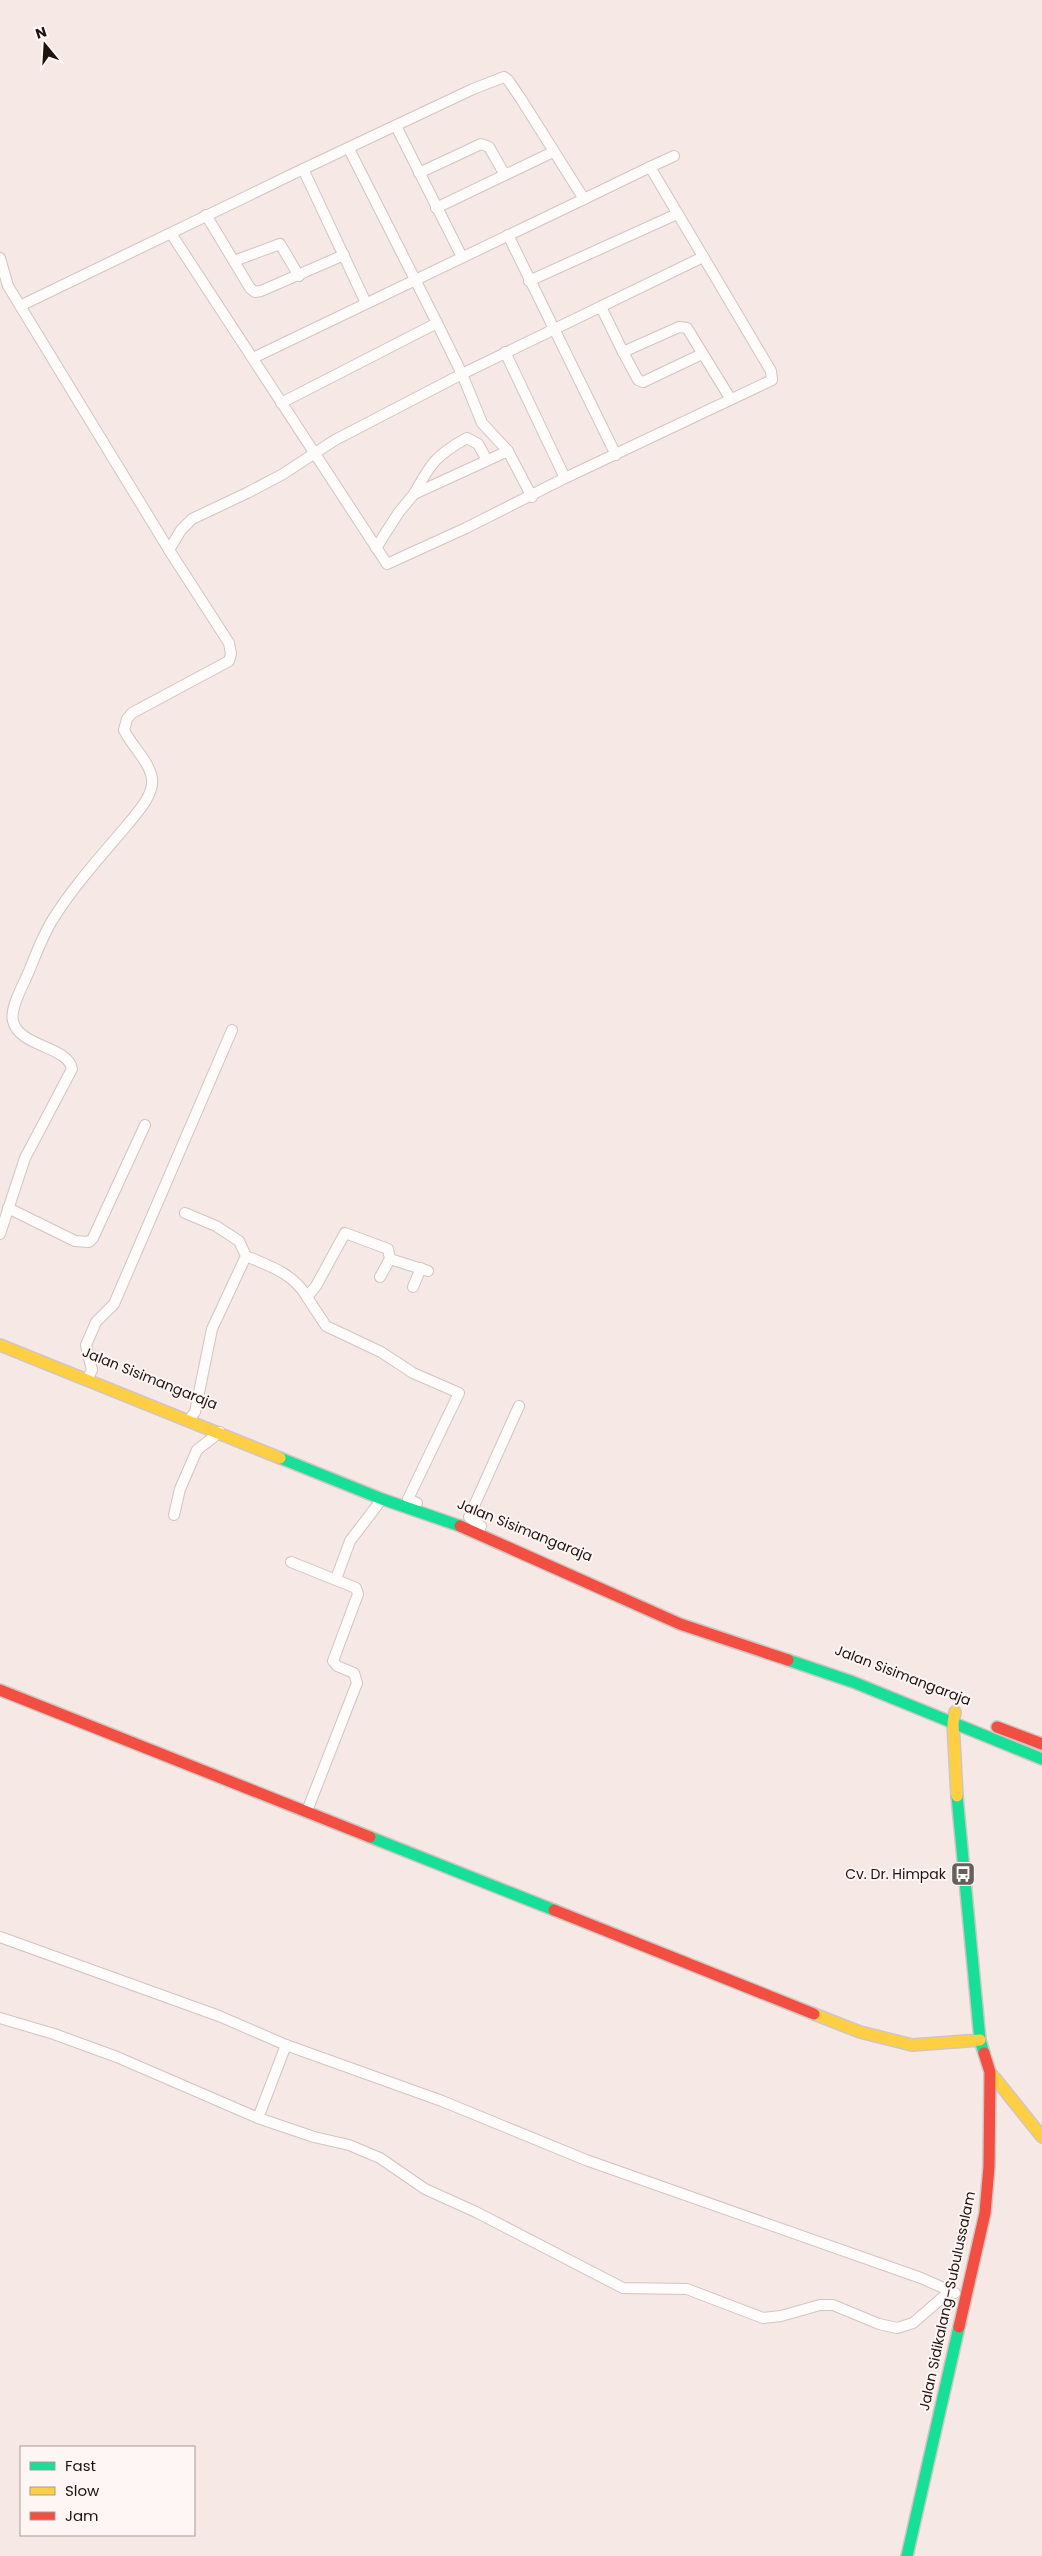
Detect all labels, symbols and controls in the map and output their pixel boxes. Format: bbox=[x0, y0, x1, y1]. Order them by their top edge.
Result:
north arrow bbox=[20, 20, 70, 70]
text: N bbox=[33, 21, 49, 44]
street label: Jalan Sisimangaraja bbox=[79, 1342, 221, 1414]
street label: Jalan Sisimangaraja bbox=[454, 1494, 596, 1566]
street label: Jalan Sisimangaraja bbox=[832, 1640, 974, 1710]
bus stop icon: Cv. Dr. Himpak bbox=[950, 1861, 976, 1887]
place label: Cv. Dr. Himpak bbox=[845, 1864, 947, 1884]
street label: Jalan Sidikalang–Subulussalam bbox=[914, 2189, 980, 2413]
legend bbox=[20, 2446, 195, 2536]
text: Fast bbox=[65, 2455, 96, 2476]
text: Slow bbox=[65, 2480, 100, 2501]
text: Jam bbox=[65, 2505, 99, 2526]

